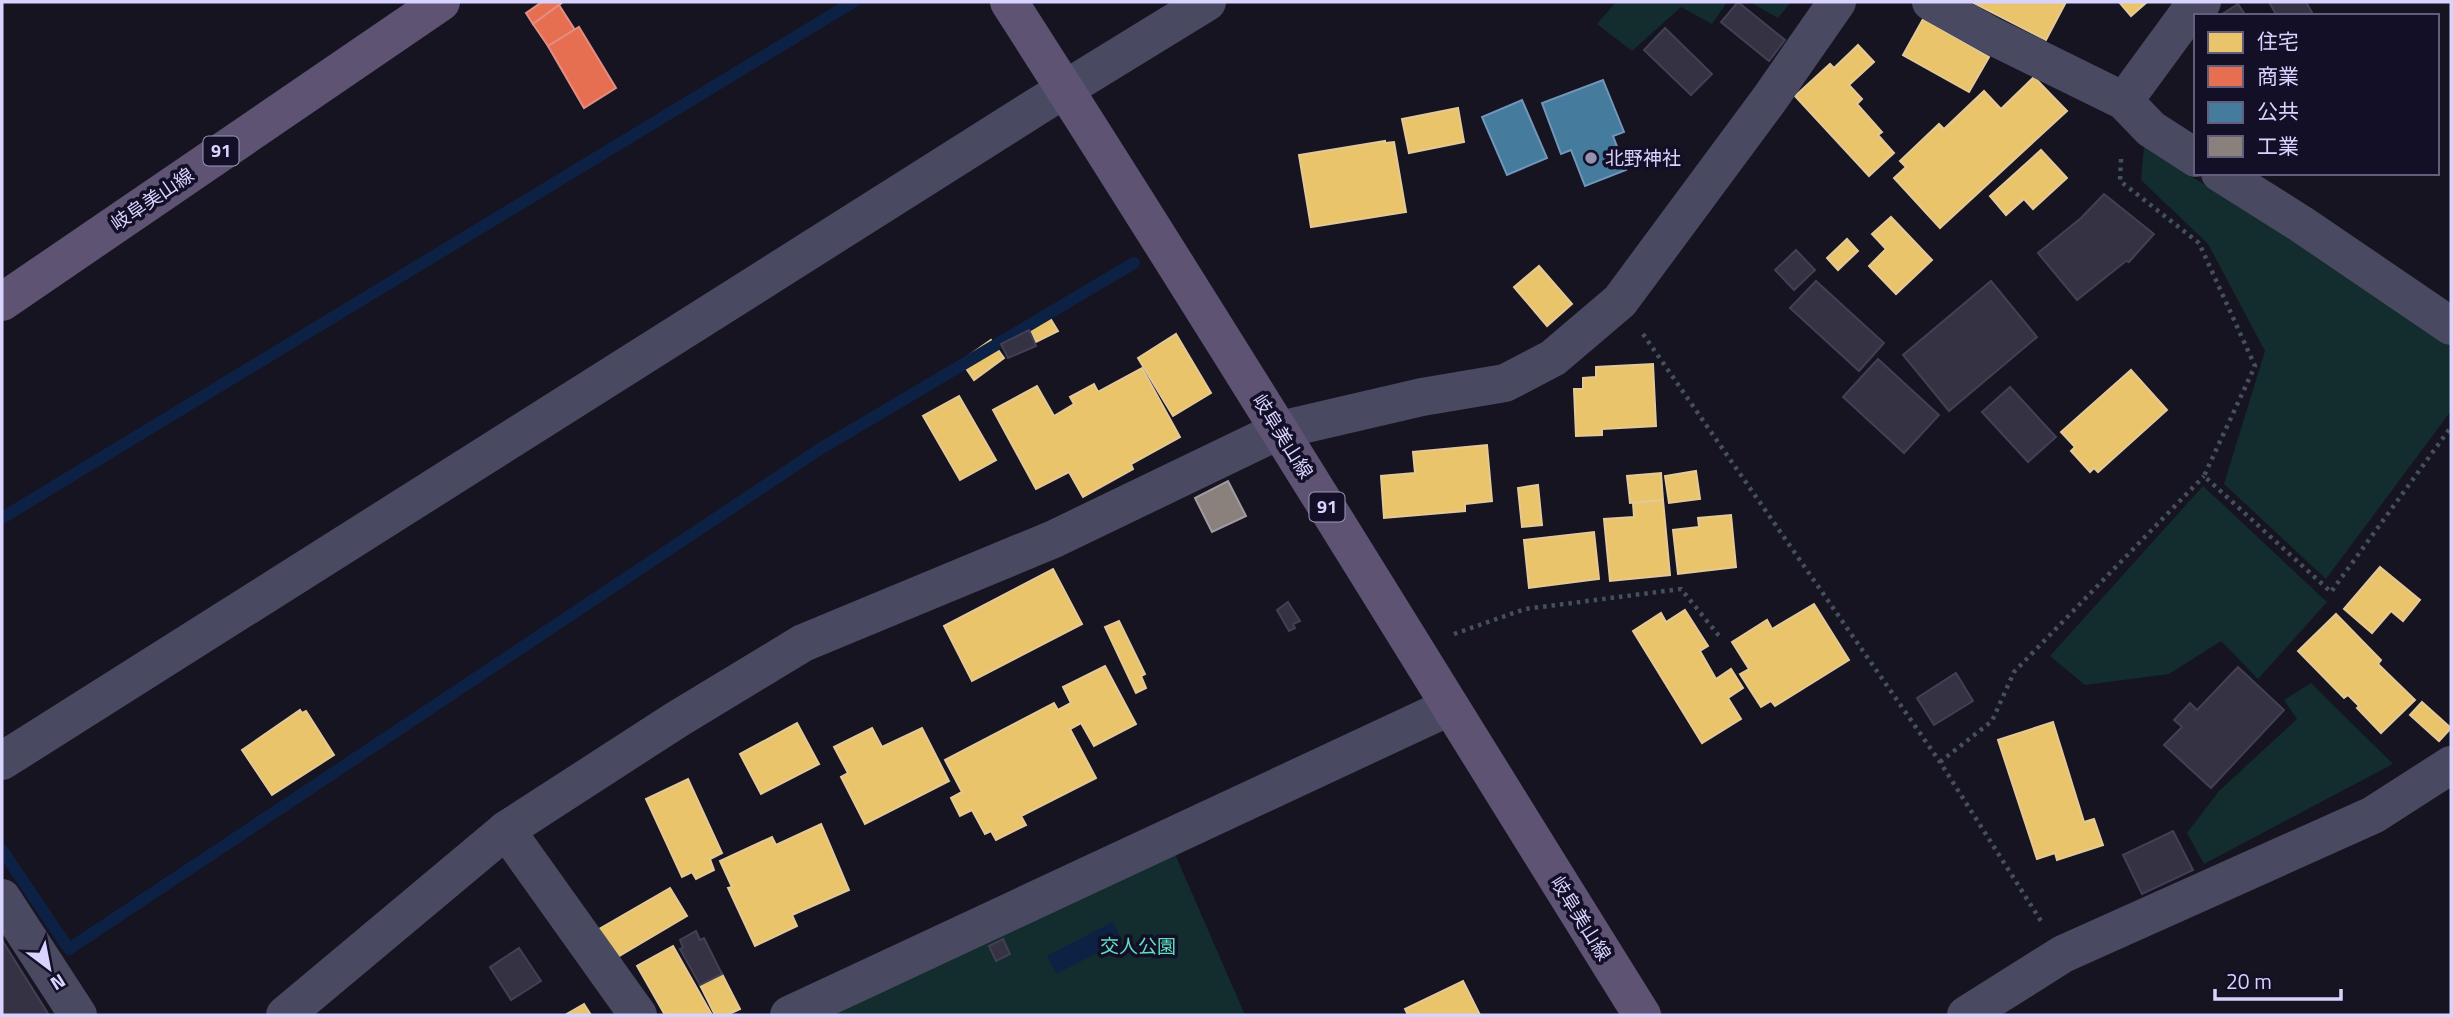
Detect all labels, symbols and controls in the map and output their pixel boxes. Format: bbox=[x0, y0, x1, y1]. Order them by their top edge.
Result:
legend bbox=[2194, 14, 2439, 175]
text: 住宅 bbox=[2257, 25, 2299, 57]
text: 商業 bbox=[2257, 60, 2299, 92]
text: 公共 bbox=[2257, 95, 2299, 127]
text: 工業 bbox=[2257, 130, 2299, 162]
road number: 91 bbox=[204, 136, 238, 166]
place label: 北野神社 bbox=[1605, 143, 1681, 172]
marker: 北野神社 bbox=[1583, 150, 1599, 166]
street label: 岐阜美山線 bbox=[104, 160, 199, 237]
street label: 岐阜美山線 bbox=[1246, 388, 1321, 484]
road number: 91 bbox=[1310, 492, 1344, 522]
street label: 岐阜美山線 bbox=[1544, 870, 1619, 966]
park label: 交人公園 bbox=[1100, 931, 1176, 960]
north arrow bbox=[14, 933, 84, 1003]
scale bar bbox=[2215, 958, 2341, 1002]
text: 20 m bbox=[2226, 965, 2272, 997]
text: N bbox=[45, 967, 72, 999]

